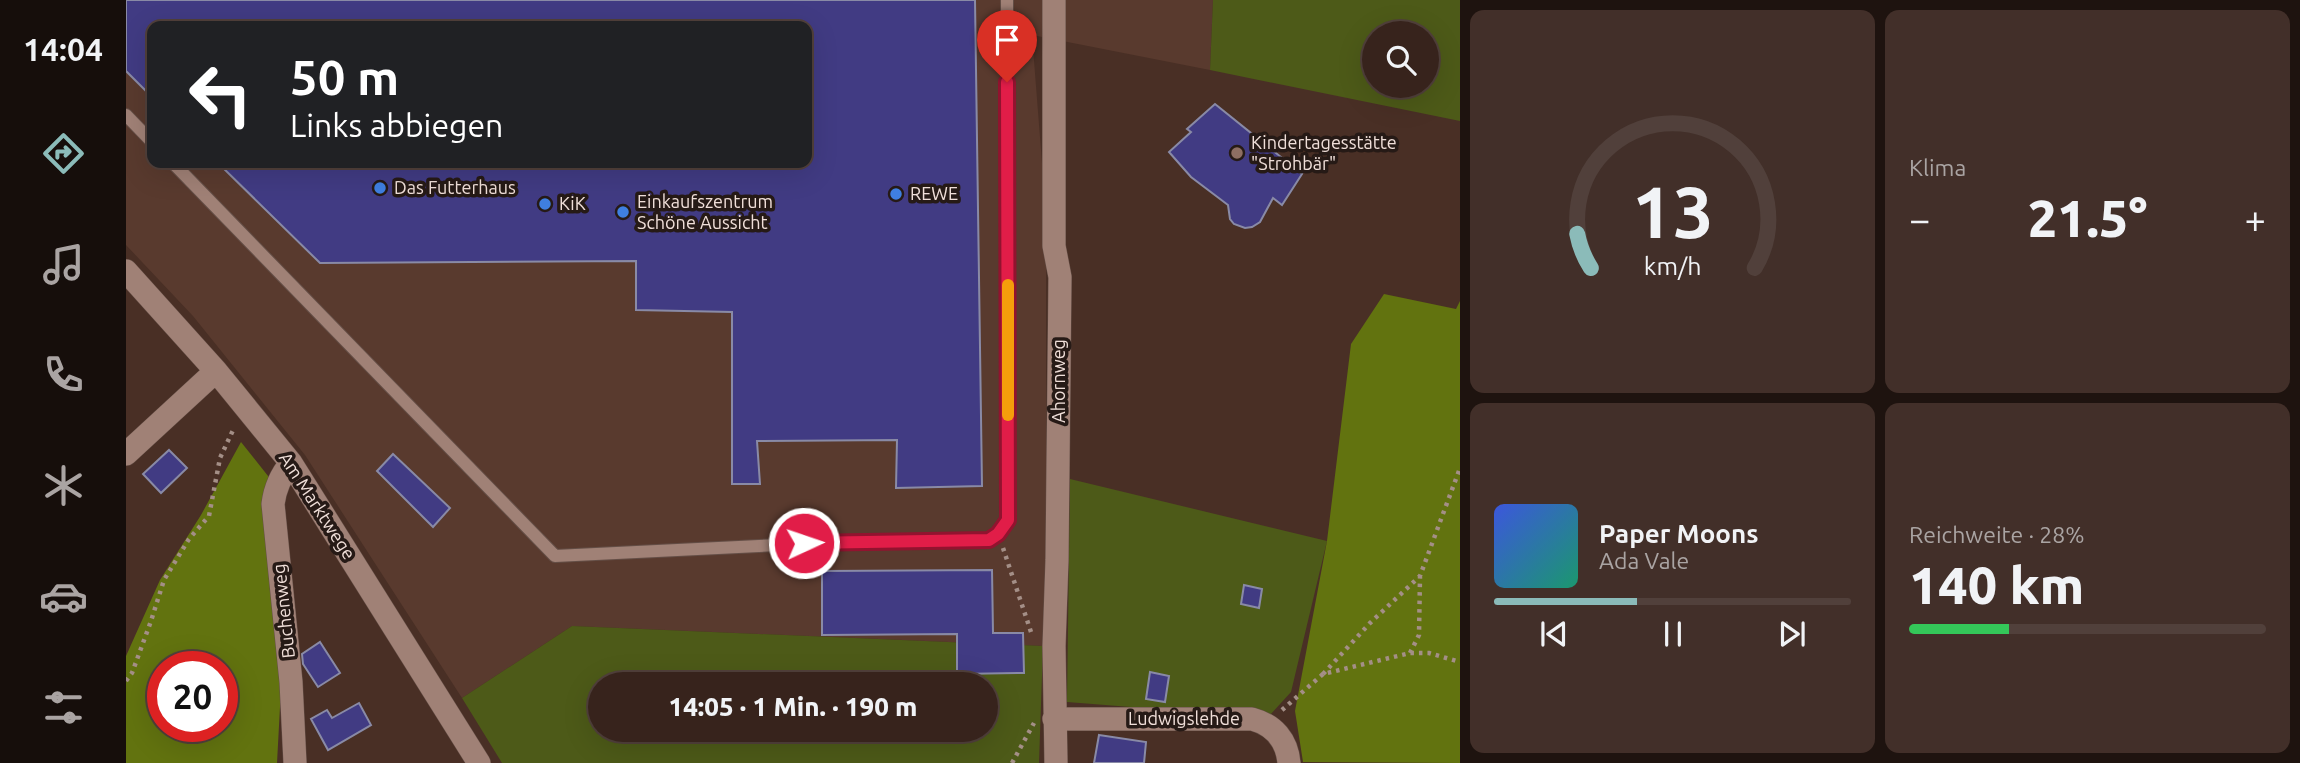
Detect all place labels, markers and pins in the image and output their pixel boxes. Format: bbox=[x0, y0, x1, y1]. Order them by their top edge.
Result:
pin bbox=[977, 10, 1037, 82]
place label: Kindertagesstätte "Strohbär" bbox=[1251, 132, 1397, 173]
marker: Kindertagesstätte "Strohbär" bbox=[1229, 145, 1245, 161]
place label: Das Futterhaus bbox=[394, 177, 516, 197]
marker: Das Futterhaus bbox=[372, 180, 388, 196]
place label: REWE bbox=[910, 183, 958, 203]
marker: REWE bbox=[888, 186, 904, 202]
place label: Einkaufszentrum Schöne Aussicht bbox=[637, 191, 773, 232]
place label: KiK bbox=[559, 193, 586, 213]
marker: KiK bbox=[537, 196, 553, 212]
marker: Einkaufszentrum Schöne Aussicht bbox=[615, 204, 631, 220]

